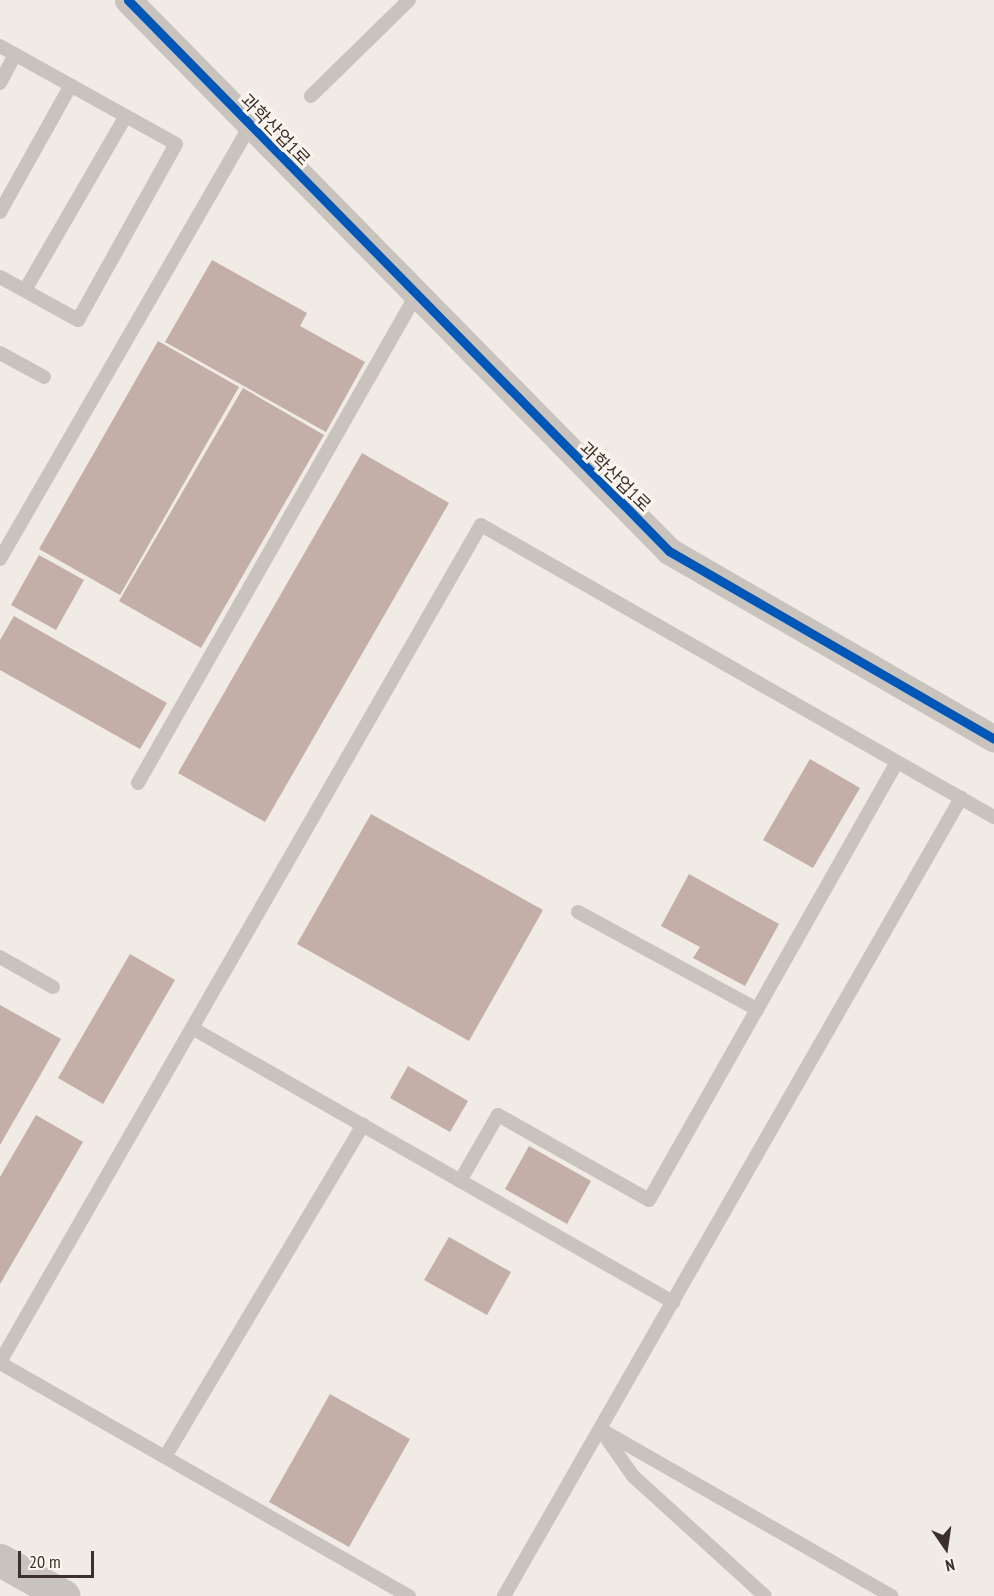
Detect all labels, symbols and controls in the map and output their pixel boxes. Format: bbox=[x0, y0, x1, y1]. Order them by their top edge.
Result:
street label: 과학산업1로 bbox=[236, 90, 314, 170]
street label: 과학산업1로 bbox=[575, 438, 655, 516]
north arrow bbox=[916, 1518, 976, 1578]
scale bar bbox=[21, 1539, 98, 1577]
text: 20 m bbox=[29, 1550, 61, 1573]
text: N bbox=[944, 1555, 957, 1576]

